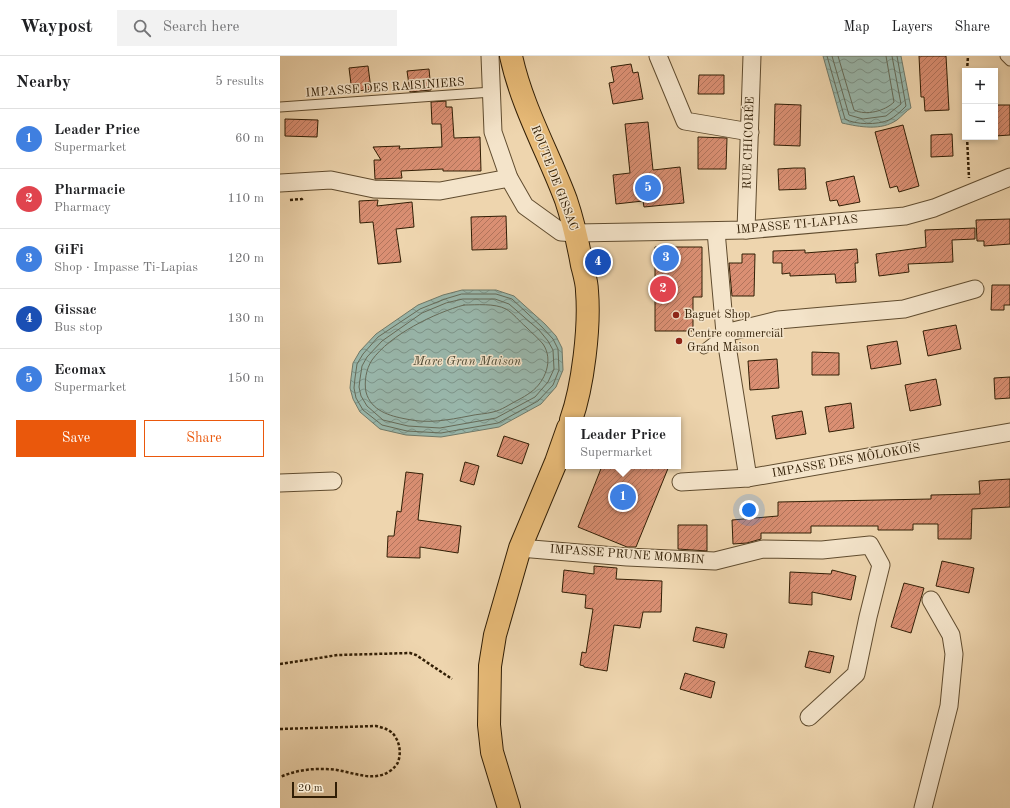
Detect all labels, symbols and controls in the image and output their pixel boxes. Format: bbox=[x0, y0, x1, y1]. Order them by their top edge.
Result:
search box bbox=[117, 10, 397, 46]
icon: search bbox=[131, 17, 153, 39]
text: Waypost bbox=[20, 18, 93, 37]
text: Search here bbox=[163, 20, 239, 35]
text: Map bbox=[844, 20, 870, 34]
text: Layers bbox=[892, 20, 933, 34]
text: Share bbox=[955, 20, 990, 34]
map controls bbox=[962, 68, 998, 140]
button: + bbox=[962, 68, 998, 104]
text: Nearby bbox=[16, 74, 71, 91]
text: 5 results bbox=[215, 75, 264, 88]
street label: IMPASSE DES RAISINIERS bbox=[305, 76, 465, 100]
street label: RUE CHICORÉE bbox=[738, 96, 757, 190]
button: − bbox=[962, 104, 998, 140]
text: Leader Price bbox=[54, 123, 140, 138]
street label: ROUTE DE GISSAC bbox=[528, 124, 580, 232]
text: 1 bbox=[25, 132, 33, 145]
text: 60 m bbox=[235, 132, 264, 145]
text: Supermarket bbox=[54, 141, 126, 154]
pin: 5 bbox=[635, 173, 661, 203]
text: Pharmacie bbox=[54, 183, 125, 198]
text: 2 bbox=[25, 192, 33, 205]
text: 110 m bbox=[227, 192, 264, 205]
text: Pharmacy bbox=[54, 201, 111, 214]
street label: IMPASSE TI-LAPIAS bbox=[736, 214, 858, 236]
text: GiFi bbox=[54, 243, 84, 258]
pin: 3 bbox=[653, 243, 679, 273]
pin: 4 bbox=[585, 247, 611, 277]
text: 3 bbox=[25, 252, 33, 265]
text: 120 m bbox=[227, 252, 264, 265]
text: Shop · Impasse Ti-Lapias bbox=[54, 261, 198, 274]
pin: 2 bbox=[650, 274, 676, 304]
text: Gissac bbox=[54, 303, 97, 318]
place label: Baguet Shop bbox=[684, 309, 750, 321]
marker: Baguet Shop bbox=[671, 310, 681, 320]
text: 4 bbox=[25, 312, 33, 325]
text: 130 m bbox=[227, 312, 264, 325]
text: Bus stop bbox=[54, 321, 103, 334]
place label: Centre commercial Grand Maison bbox=[687, 328, 783, 354]
marker: Centre commercial Grand Maison bbox=[674, 336, 684, 346]
water label: Mare Gran Maison bbox=[412, 355, 522, 368]
text: Ecomax bbox=[54, 363, 106, 378]
text: 5 bbox=[25, 372, 33, 385]
text: 150 m bbox=[227, 372, 264, 385]
text: Supermarket bbox=[54, 381, 126, 394]
popup bbox=[565, 417, 681, 469]
button: Save bbox=[16, 420, 136, 457]
button: Share bbox=[144, 420, 264, 457]
text: Leader Price bbox=[580, 428, 666, 443]
street label: IMPASSE DES MÔLOKOÏS bbox=[770, 438, 921, 480]
text: Supermarket bbox=[580, 446, 652, 459]
pin: 1 bbox=[610, 482, 636, 512]
your location bbox=[739, 500, 759, 520]
street label: IMPASSE PRUNE MOMBIN bbox=[549, 544, 705, 566]
scale bar bbox=[292, 780, 337, 799]
text: 20 m bbox=[298, 783, 323, 794]

